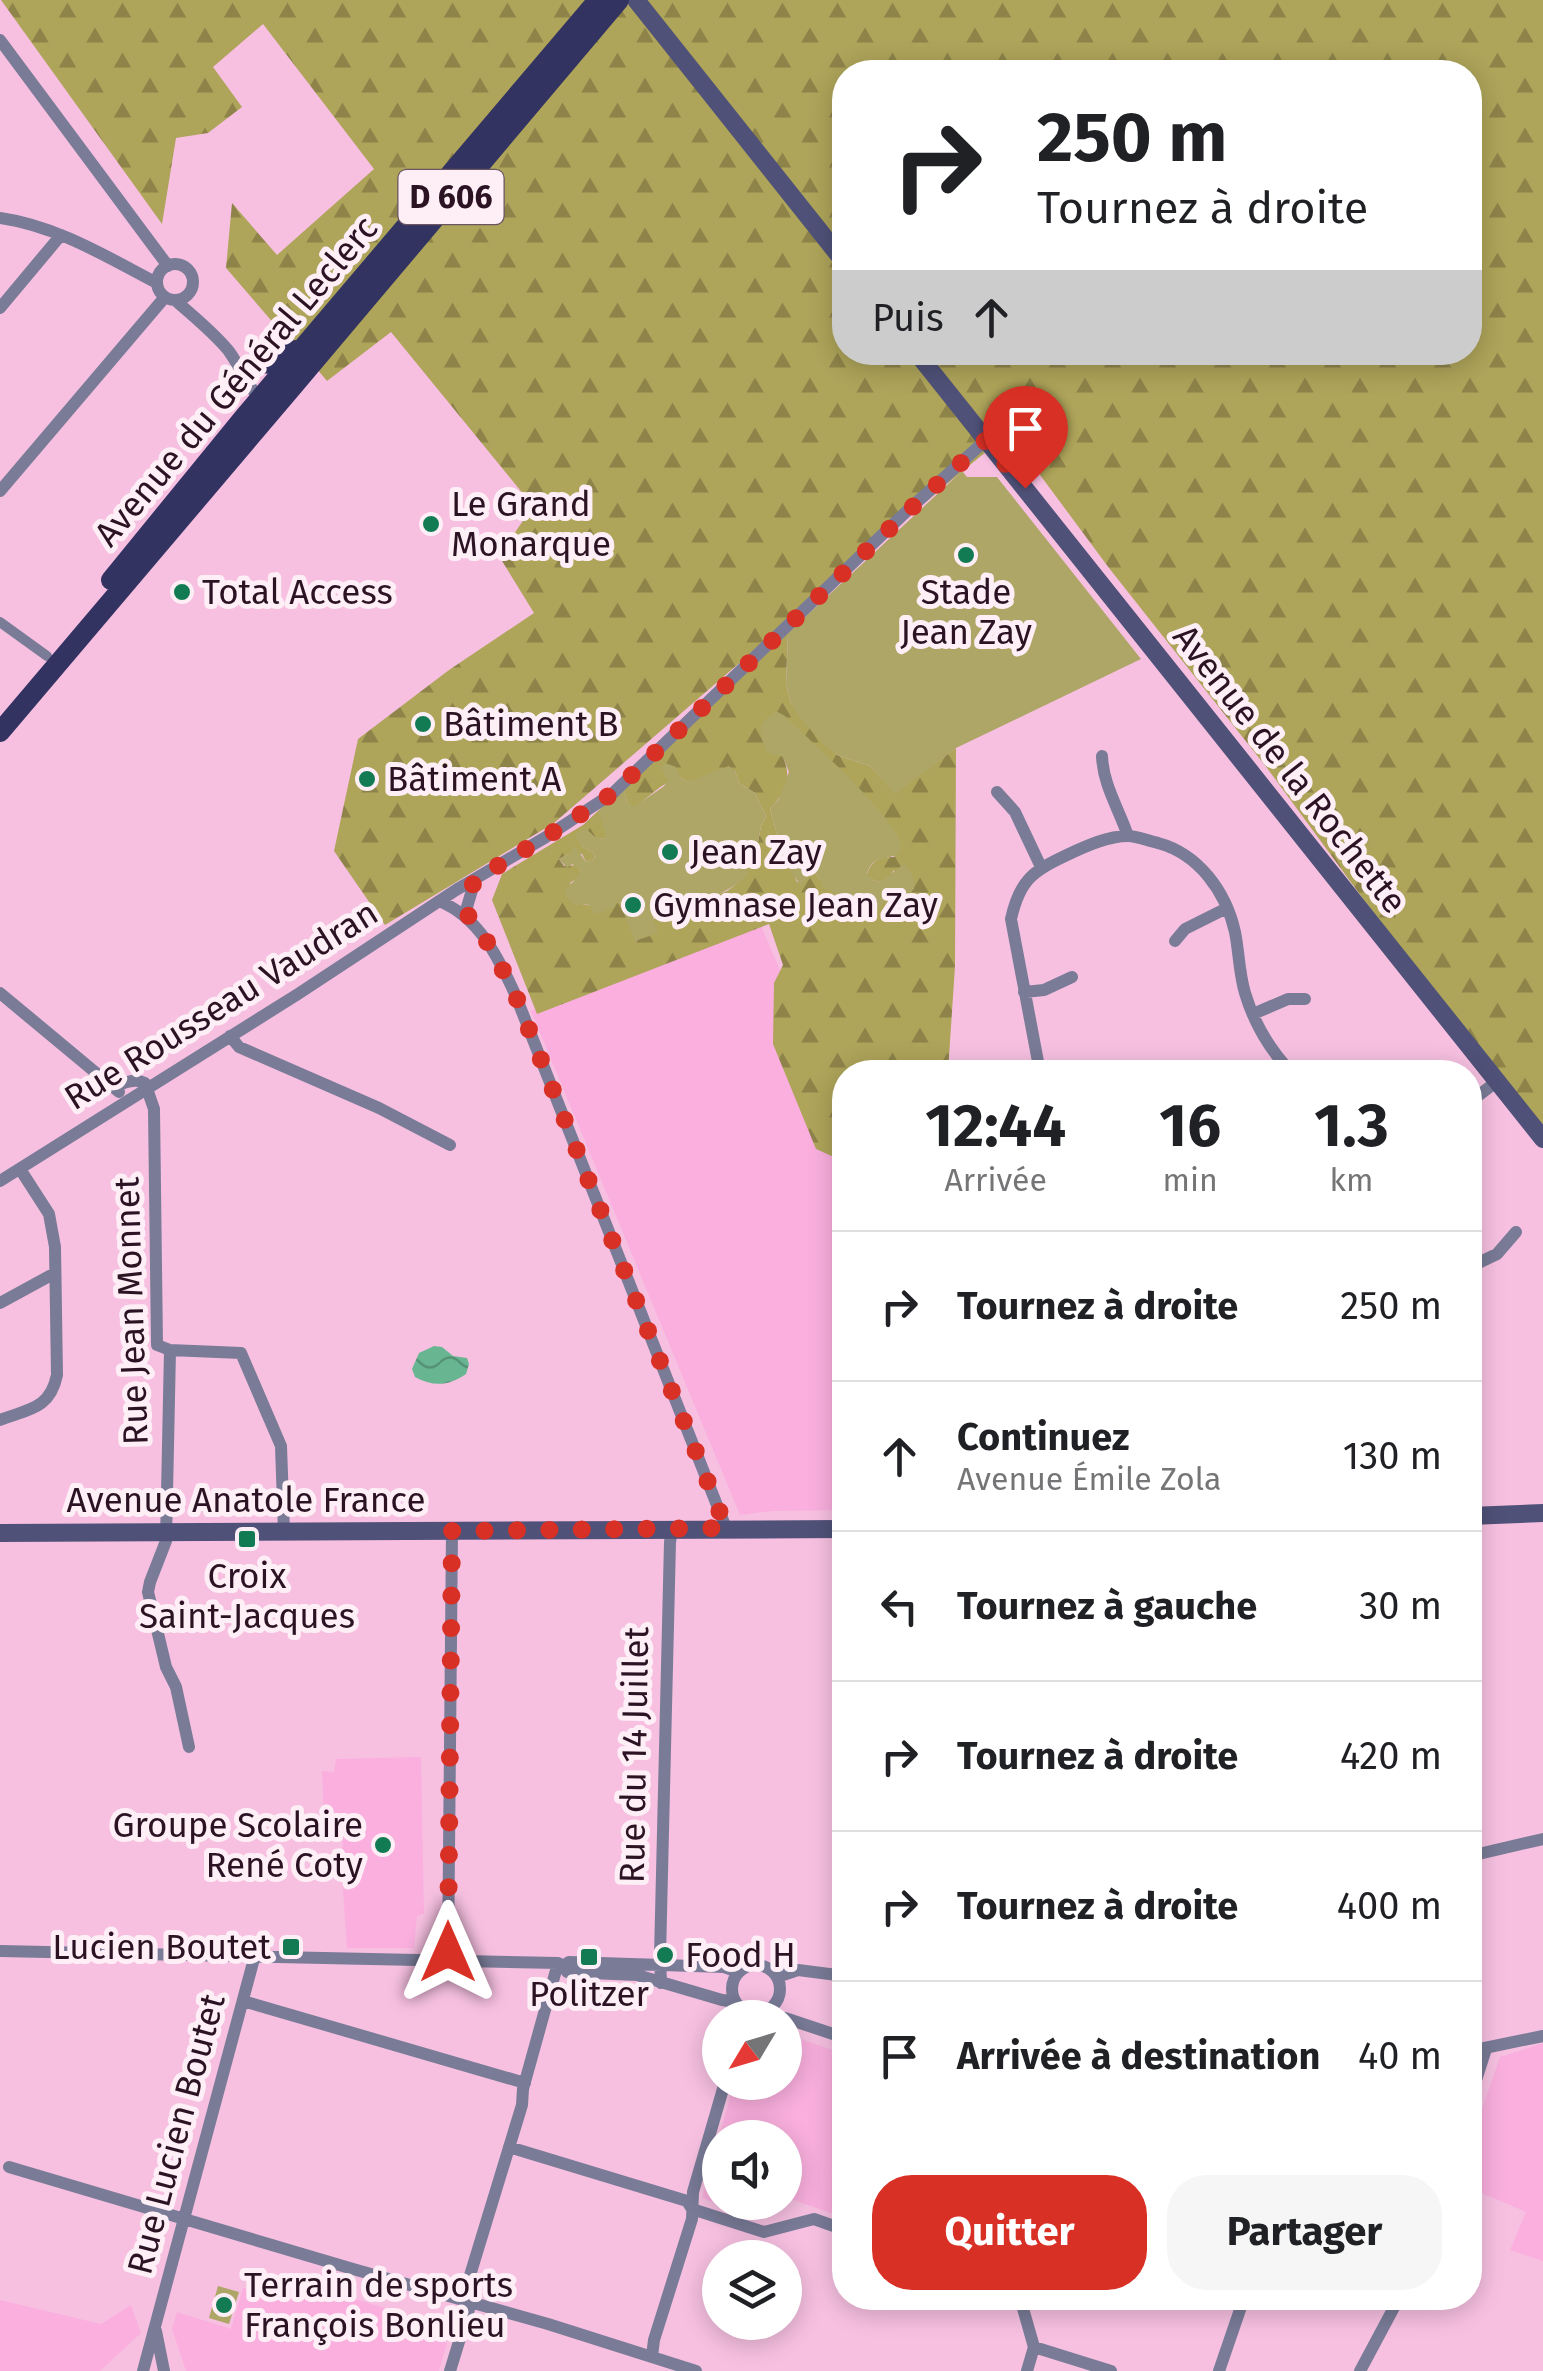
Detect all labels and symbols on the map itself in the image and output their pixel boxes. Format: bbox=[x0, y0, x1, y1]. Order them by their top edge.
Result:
road number: D 606 bbox=[398, 170, 504, 224]
street label: Avenue du Général Leclerc bbox=[86, 207, 386, 555]
pin bbox=[983, 386, 1068, 489]
place label: Le Grand Monarque bbox=[451, 483, 611, 565]
marker: Le Grand Monarque bbox=[420, 513, 442, 535]
marker: Stade Jean Zay bbox=[955, 544, 977, 566]
place label: Total Access bbox=[202, 571, 393, 613]
place label: Stade Jean Zay bbox=[900, 571, 1032, 653]
marker: Total Access bbox=[171, 581, 193, 603]
street label: Avenue de la Rochette bbox=[1164, 616, 1416, 922]
place label: Bâtiment B bbox=[443, 703, 619, 745]
marker: Bâtiment B bbox=[412, 713, 434, 735]
place label: Bâtiment A bbox=[387, 758, 561, 800]
marker: Bâtiment A bbox=[356, 768, 378, 790]
place label: Jean Zay bbox=[690, 831, 822, 873]
marker: Jean Zay bbox=[659, 841, 681, 863]
place label: Gymnase Jean Zay bbox=[653, 884, 938, 926]
street label: Rue Rousseau Vaudran bbox=[57, 891, 385, 1119]
marker: Gymnase Jean Zay bbox=[622, 894, 644, 916]
street label: Rue Jean Monnet bbox=[105, 1176, 157, 1446]
street label: Avenue Anatole France bbox=[67, 1479, 425, 1521]
marker: Croix Saint-Jacques bbox=[236, 1528, 258, 1550]
place label: Croix Saint-Jacques bbox=[139, 1555, 355, 1637]
street label: Rue du 14 Juillet bbox=[611, 1626, 657, 1884]
place label: Groupe Scolaire René Coty bbox=[112, 1804, 363, 1886]
marker: Groupe Scolaire René Coty bbox=[372, 1834, 394, 1856]
position arrow bbox=[396, 1900, 500, 2004]
place label: Lucien Boutet bbox=[52, 1926, 271, 1968]
place label: Food H bbox=[685, 1934, 796, 1976]
marker: Lucien Boutet bbox=[280, 1936, 302, 1958]
marker: Food H bbox=[654, 1944, 676, 1966]
marker: Politzer bbox=[578, 1946, 600, 1968]
place label: Politzer bbox=[529, 1973, 650, 2015]
street label: Rue Lucien Boutet bbox=[118, 1989, 234, 2279]
north arrow bbox=[702, 2000, 802, 2100]
place label: Terrain de sports François Bonlieu bbox=[244, 2264, 513, 2346]
marker: Terrain de sports François Bonlieu bbox=[213, 2294, 235, 2316]

